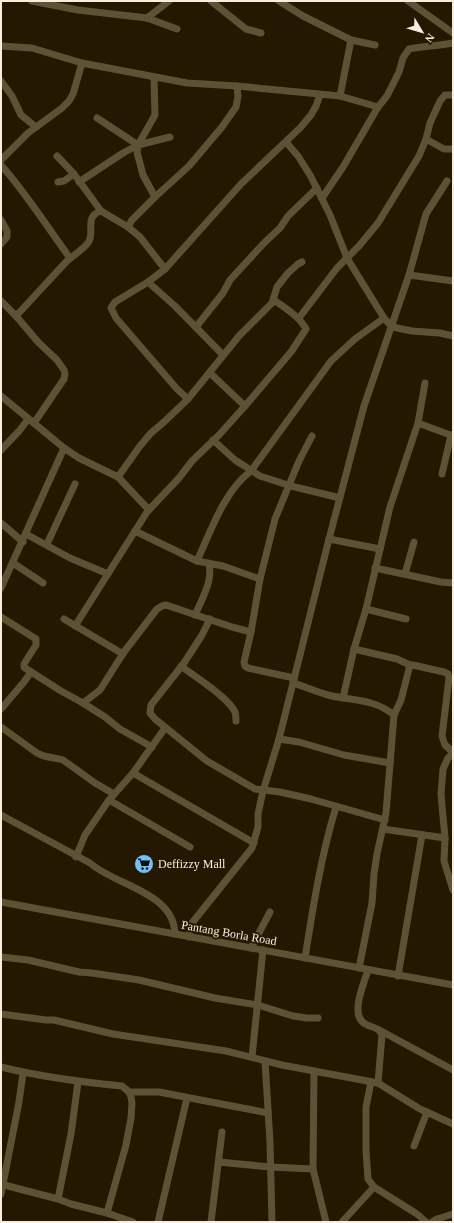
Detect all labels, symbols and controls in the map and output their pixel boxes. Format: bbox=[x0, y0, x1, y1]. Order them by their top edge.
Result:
north arrow bbox=[402, 12, 442, 52]
text: N bbox=[423, 31, 437, 45]
supermarket icon: Deffizzy Mall bbox=[133, 853, 155, 875]
place label: Deffizzy Mall bbox=[158, 857, 226, 871]
street label: Pantang Borla Road bbox=[180, 918, 278, 948]

